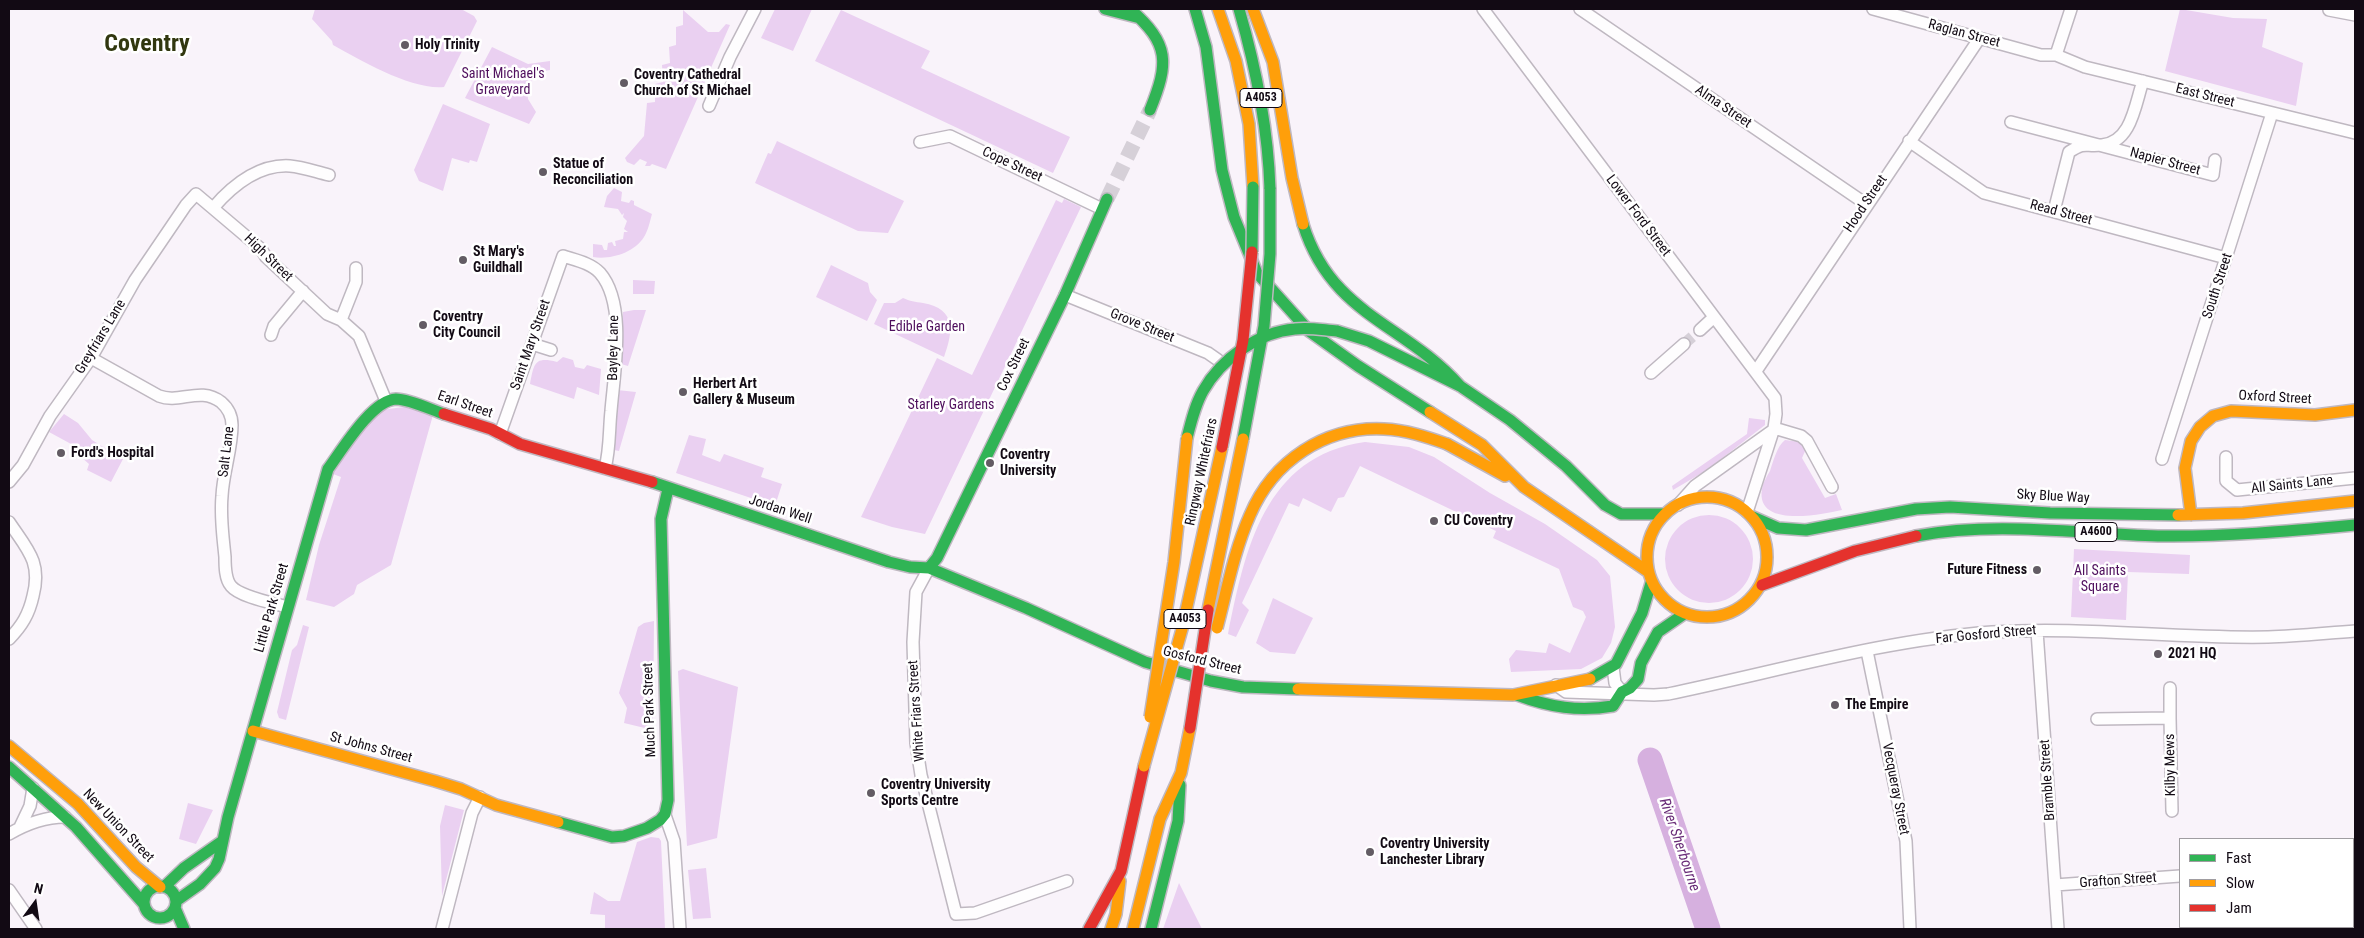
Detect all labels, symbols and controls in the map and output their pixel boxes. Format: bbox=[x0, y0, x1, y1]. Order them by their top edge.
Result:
street label: Raglan Street bbox=[1926, 16, 2002, 52]
district label: Coventry bbox=[104, 31, 190, 59]
place label: Holy Trinity bbox=[415, 37, 480, 53]
marker: Holy Trinity bbox=[399, 39, 411, 51]
park label: Saint Michael's Graveyard bbox=[461, 66, 545, 98]
place label: Coventry Cathedral Church of St Michael bbox=[634, 67, 751, 100]
marker: Coventry Cathedral Church of St Michael bbox=[618, 77, 630, 89]
street label: East Street bbox=[2174, 81, 2236, 111]
street label: Alma Street bbox=[1692, 82, 1754, 132]
road number: A4053 bbox=[1240, 89, 1282, 108]
street label: Cope Street bbox=[979, 144, 1045, 186]
street label: Napier Street bbox=[2128, 145, 2202, 179]
place label: Statue of Reconciliation bbox=[553, 156, 633, 188]
marker: Statue of Reconciliation bbox=[537, 166, 549, 178]
street label: Lower Ford Street bbox=[1602, 172, 1674, 260]
street label: Hood Street bbox=[1841, 172, 1891, 236]
street label: Read Street bbox=[2028, 197, 2094, 229]
street label: High Street bbox=[240, 231, 296, 285]
place label: St Mary's Guildhall bbox=[473, 244, 524, 276]
street label: South Street bbox=[2200, 251, 2236, 321]
marker: St Mary's Guildhall bbox=[457, 254, 469, 266]
street label: Greyfriars Lane bbox=[72, 297, 130, 377]
street label: Saint Mary Street bbox=[508, 297, 554, 393]
street label: Grove Street bbox=[1107, 306, 1177, 346]
place label: Coventry City Council bbox=[433, 309, 500, 342]
street label: Bayley Lane bbox=[605, 315, 623, 381]
marker: Coventry City Council bbox=[417, 319, 429, 331]
park label: Edible Garden bbox=[889, 319, 965, 335]
street label: Cox Street bbox=[994, 336, 1034, 394]
place label: Herbert Art Gallery & Museum bbox=[693, 376, 795, 408]
marker: Herbert Art Gallery & Museum bbox=[677, 386, 689, 398]
street label: Earl Street bbox=[435, 388, 495, 422]
street label: Oxford Street bbox=[2238, 388, 2312, 408]
park label: Starley Gardens bbox=[908, 397, 994, 413]
street label: Ringway Whitefriars bbox=[1182, 417, 1222, 527]
street label: Salt Lane bbox=[216, 426, 238, 478]
place label: Ford's Hospital bbox=[71, 445, 154, 461]
marker: Ford's Hospital bbox=[55, 447, 67, 459]
place label: Coventry University bbox=[1000, 447, 1056, 480]
marker: Coventry University bbox=[984, 457, 996, 469]
street label: All Saints Lane bbox=[2250, 472, 2334, 498]
street label: Sky Blue Way bbox=[2016, 487, 2090, 507]
street label: Jordan Well bbox=[746, 492, 814, 528]
place label: CU Coventry bbox=[1444, 513, 1513, 529]
marker: CU Coventry bbox=[1428, 515, 1440, 527]
road number: A4600 bbox=[2075, 522, 2117, 542]
street label: Little Park Street bbox=[251, 561, 293, 655]
place label: Future Fitness bbox=[1947, 562, 2027, 578]
park label: All Saints Square bbox=[2074, 563, 2126, 596]
marker: Future Fitness bbox=[2031, 564, 2043, 576]
road number: A4053 bbox=[1164, 610, 1206, 628]
street label: Far Gosford Street bbox=[1935, 622, 2037, 648]
street label: Gosford Street bbox=[1161, 643, 1243, 679]
place label: 2021 HQ bbox=[2168, 646, 2217, 662]
marker: 2021 HQ bbox=[2152, 648, 2164, 660]
street label: White Friars Street bbox=[905, 660, 929, 762]
street label: Much Park Street bbox=[640, 662, 660, 758]
place label: The Empire bbox=[1845, 697, 1908, 713]
marker: The Empire bbox=[1829, 699, 1841, 711]
street label: St Johns Street bbox=[328, 729, 414, 767]
street label: Kilby Mews bbox=[2162, 734, 2180, 796]
street label: Bramble Street bbox=[2037, 739, 2059, 821]
street label: Vecqueray Street bbox=[1878, 742, 1912, 836]
place label: Coventry University Sports Centre bbox=[881, 777, 990, 810]
street label: New Union Street bbox=[79, 786, 157, 866]
marker: Coventry University Sports Centre bbox=[865, 787, 877, 799]
water label: River Sherbourne bbox=[1655, 796, 1703, 894]
place label: Coventry University Lanchester Library bbox=[1380, 836, 1489, 869]
legend bbox=[2179, 838, 2354, 928]
marker: Coventry University Lanchester Library bbox=[1364, 846, 1376, 858]
text: Fast bbox=[2226, 849, 2251, 867]
street label: Grafton Street bbox=[2079, 870, 2157, 892]
text: Slow bbox=[2226, 874, 2255, 892]
north arrow bbox=[10, 878, 60, 928]
text: N bbox=[33, 880, 45, 897]
text: Jam bbox=[2226, 899, 2252, 917]

